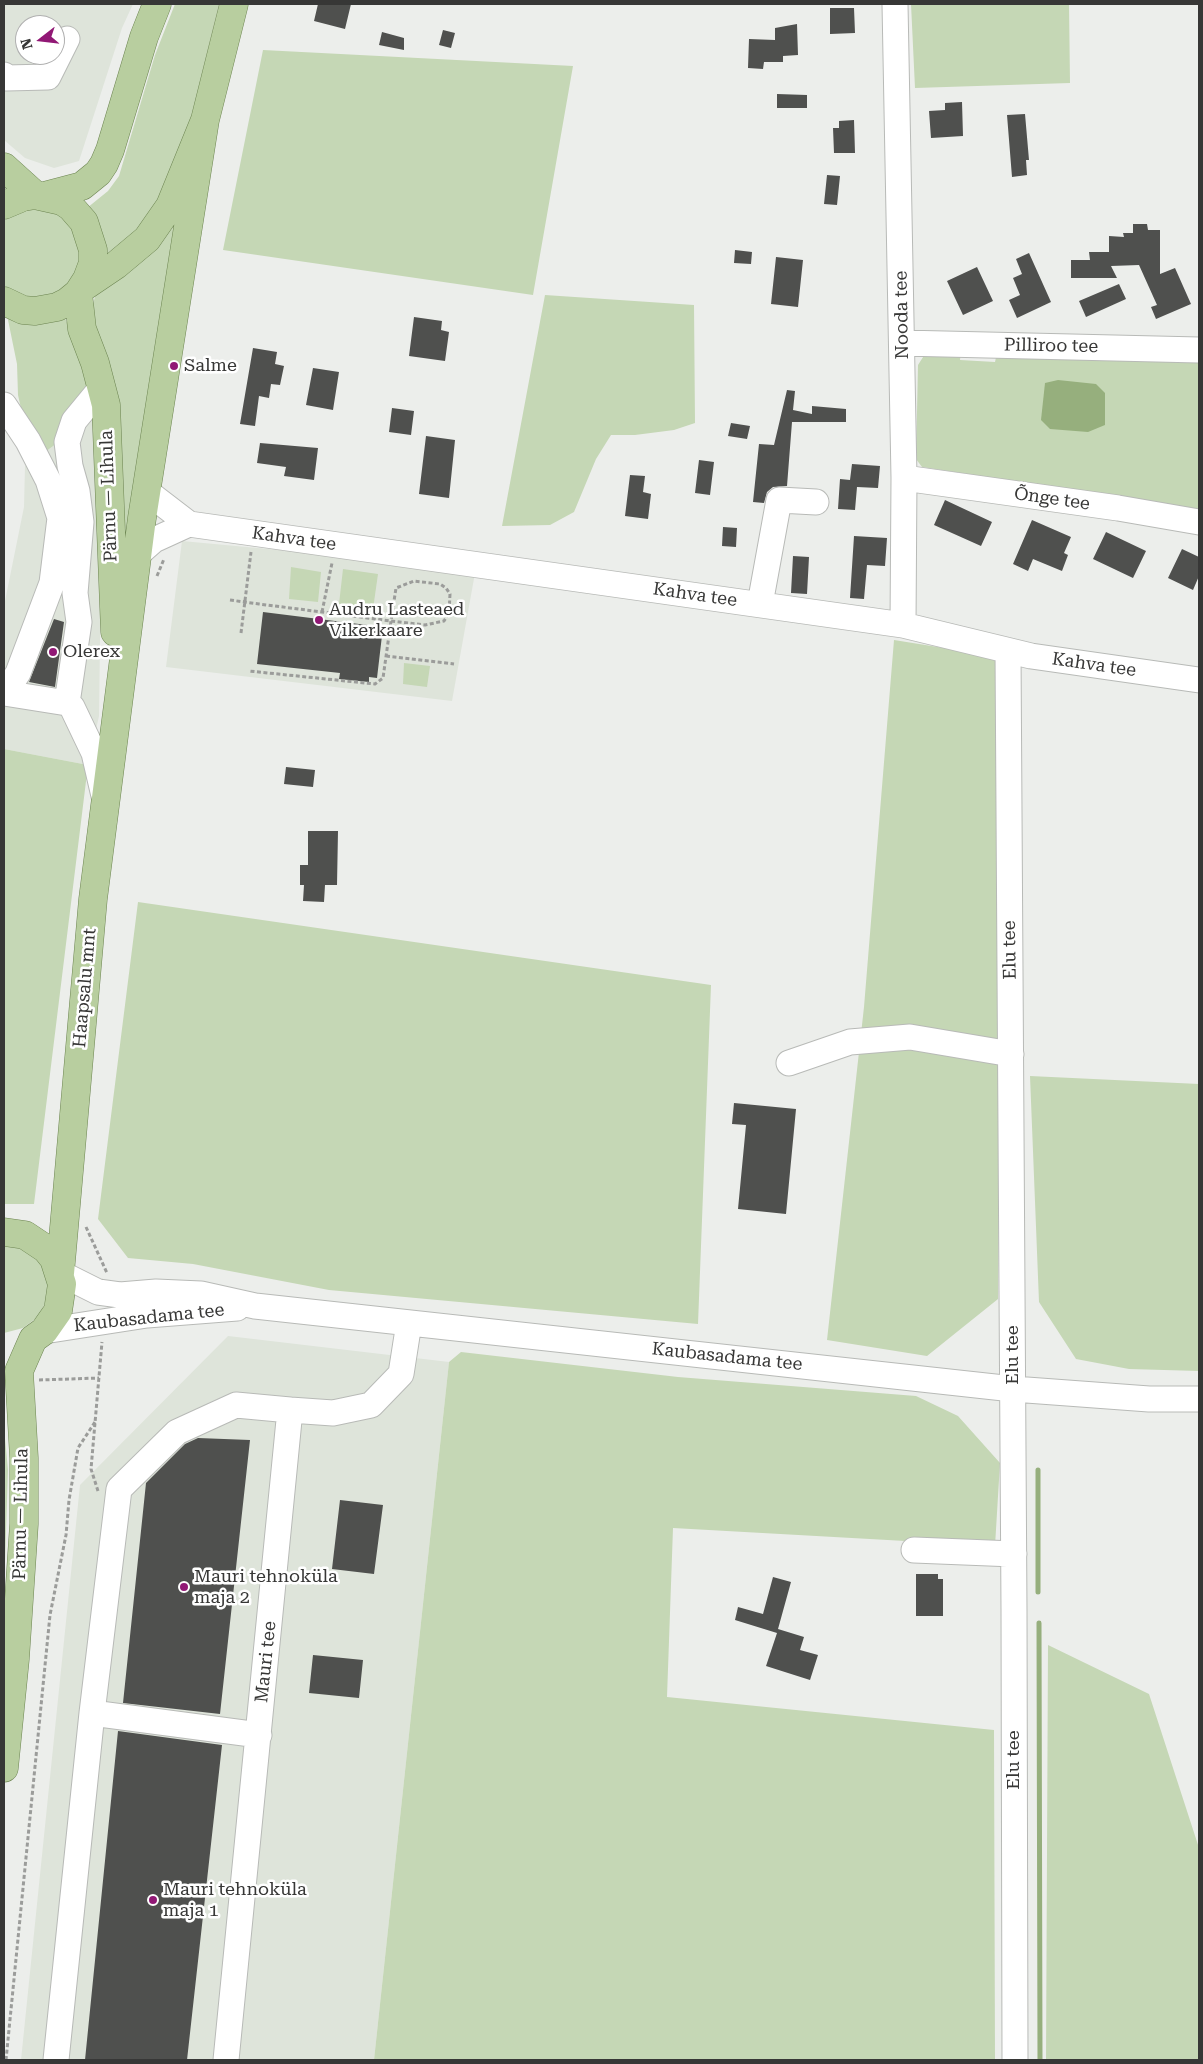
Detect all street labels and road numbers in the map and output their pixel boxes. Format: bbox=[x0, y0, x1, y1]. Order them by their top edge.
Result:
street label: Nooda tee bbox=[890, 271, 914, 359]
street label: Pilliroo tee bbox=[1004, 334, 1098, 358]
street label: Pärnu — Lihula bbox=[96, 430, 122, 562]
street label: Õnge tee bbox=[1013, 483, 1091, 515]
street label: Kahva tee bbox=[251, 522, 337, 556]
street label: Kahva tee bbox=[652, 578, 738, 612]
street label: Kahva tee bbox=[1051, 648, 1137, 682]
street label: Elu tee bbox=[999, 920, 1021, 980]
street label: Haapsalu mnt bbox=[69, 927, 101, 1049]
street label: Kaubasadama tee bbox=[73, 1299, 225, 1337]
street label: Elu tee bbox=[1002, 1325, 1024, 1385]
street label: Kaubasadama tee bbox=[651, 1338, 803, 1376]
street label: Pärnu — Lihula bbox=[9, 1448, 33, 1580]
street label: Mauri tee bbox=[251, 1620, 281, 1704]
street label: Elu tee bbox=[1003, 1730, 1025, 1790]

